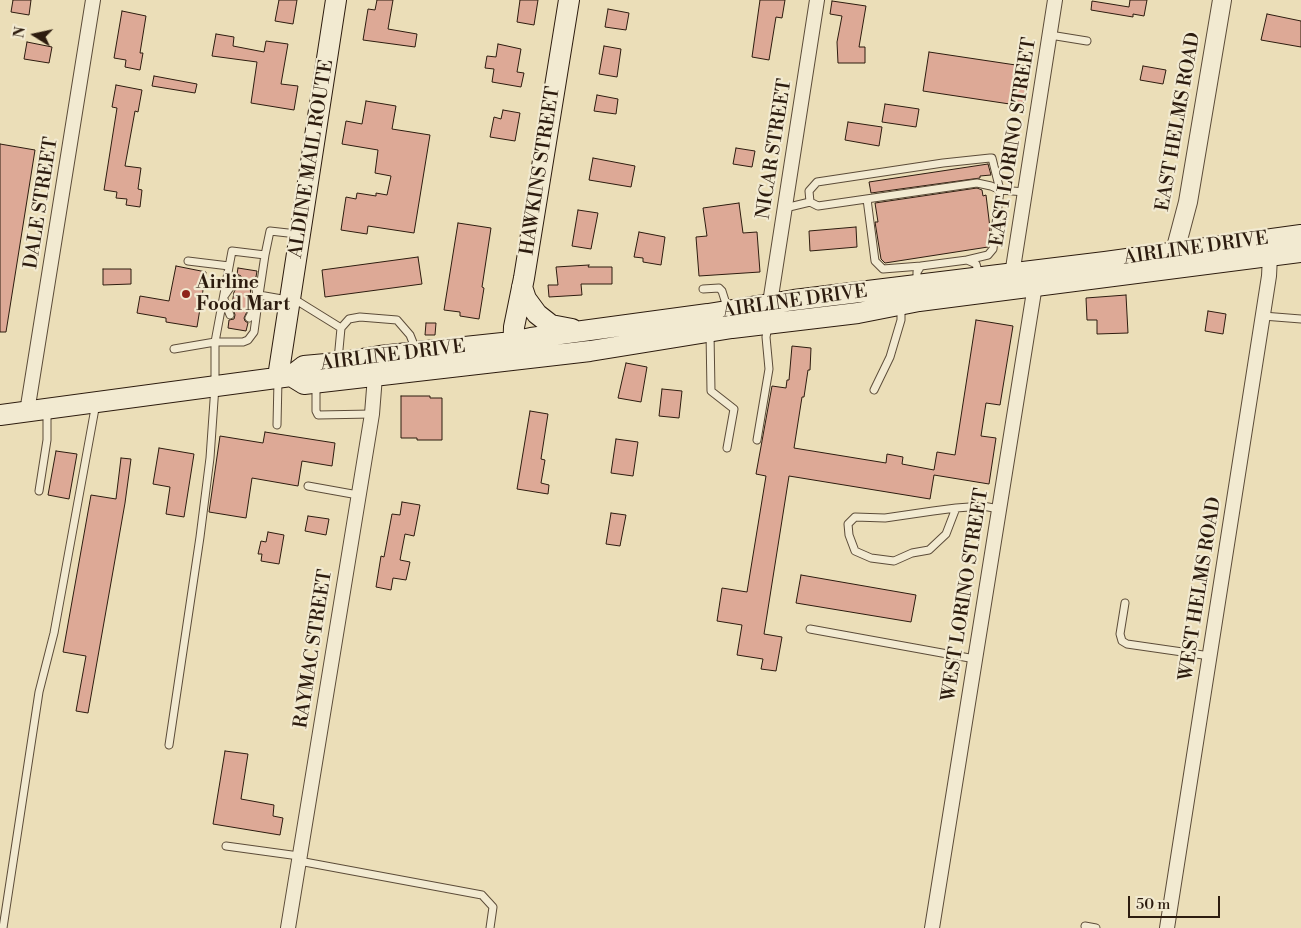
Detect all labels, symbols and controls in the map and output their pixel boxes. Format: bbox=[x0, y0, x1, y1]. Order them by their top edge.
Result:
north arrow bbox=[10, 10, 60, 60]
text: N bbox=[10, 25, 30, 39]
street label: EAST HELMS ROAD bbox=[1152, 31, 1206, 213]
street label: EAST LORINO STREET bbox=[986, 36, 1042, 248]
street label: ALDINE MAIL ROUTE bbox=[285, 58, 339, 260]
street label: NICAR STREET bbox=[753, 77, 797, 221]
street label: HAWKINS STREET bbox=[516, 85, 566, 257]
street label: DALE STREET bbox=[20, 136, 64, 270]
street label: AIRLINE DRIVE bbox=[1122, 228, 1270, 270]
place label: Airline Food Mart bbox=[196, 272, 290, 316]
street label: AIRLINE DRIVE bbox=[721, 281, 869, 323]
marker: Airline Food Mart bbox=[180, 288, 192, 300]
street label: AIRLINE DRIVE bbox=[319, 336, 467, 376]
street label: WEST LORINO STREET bbox=[938, 487, 994, 703]
street label: WEST HELMS ROAD bbox=[1175, 496, 1227, 682]
street label: RAYMAC STREET bbox=[290, 568, 338, 730]
scale bar bbox=[1131, 886, 1224, 918]
text: 50 m bbox=[1136, 895, 1170, 914]

